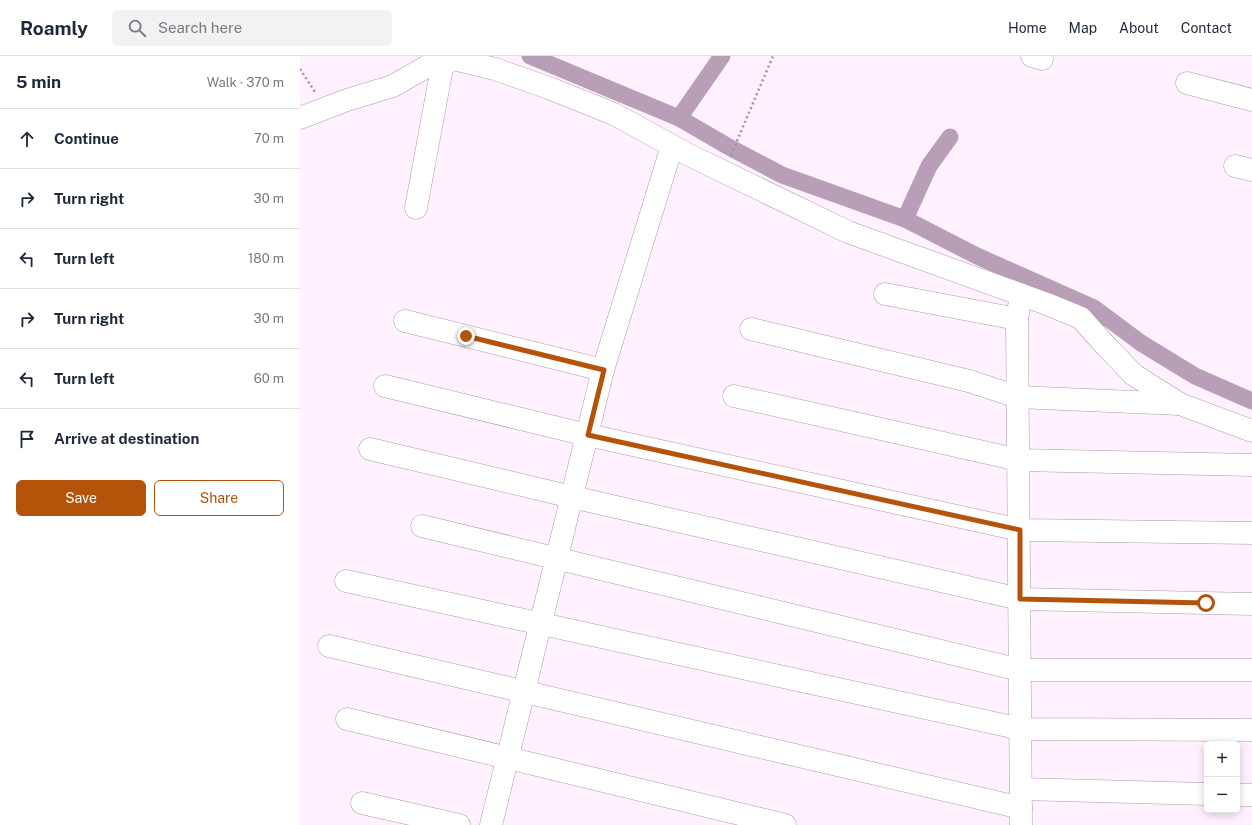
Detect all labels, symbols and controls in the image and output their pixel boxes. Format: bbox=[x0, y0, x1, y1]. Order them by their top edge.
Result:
search box bbox=[112, 10, 392, 46]
text: Roamly bbox=[20, 17, 88, 39]
icon: search bbox=[126, 17, 148, 39]
text: Search here bbox=[158, 19, 242, 36]
text: Home bbox=[1008, 20, 1047, 36]
text: Map bbox=[1069, 20, 1097, 36]
text: About bbox=[1119, 20, 1159, 36]
text: Contact bbox=[1181, 20, 1232, 36]
text: 5 min bbox=[16, 72, 61, 92]
text: Walk · 370 m bbox=[207, 75, 284, 90]
icon: ahead bbox=[16, 128, 38, 150]
text: Continue bbox=[54, 130, 119, 147]
text: 70 m bbox=[254, 131, 284, 146]
icon: right bbox=[16, 188, 38, 210]
text: Turn right bbox=[54, 190, 124, 207]
text: 30 m bbox=[254, 191, 284, 206]
icon: left bbox=[16, 248, 38, 270]
text: Turn left bbox=[54, 250, 115, 267]
text: 180 m bbox=[248, 251, 284, 266]
icon: right bbox=[16, 308, 38, 330]
text: Turn right bbox=[54, 310, 124, 327]
text: 30 m bbox=[254, 311, 284, 326]
route end bbox=[457, 327, 475, 345]
icon: left bbox=[16, 368, 38, 390]
text: Turn left bbox=[54, 370, 115, 387]
text: 60 m bbox=[254, 371, 284, 386]
icon: arrive bbox=[16, 428, 38, 450]
text: Arrive at destination bbox=[54, 430, 199, 447]
button: Save bbox=[16, 480, 146, 516]
button: Share bbox=[154, 480, 284, 516]
route start bbox=[1197, 594, 1215, 612]
map controls bbox=[1204, 741, 1240, 813]
button: + bbox=[1204, 741, 1240, 777]
button: − bbox=[1204, 777, 1240, 813]

